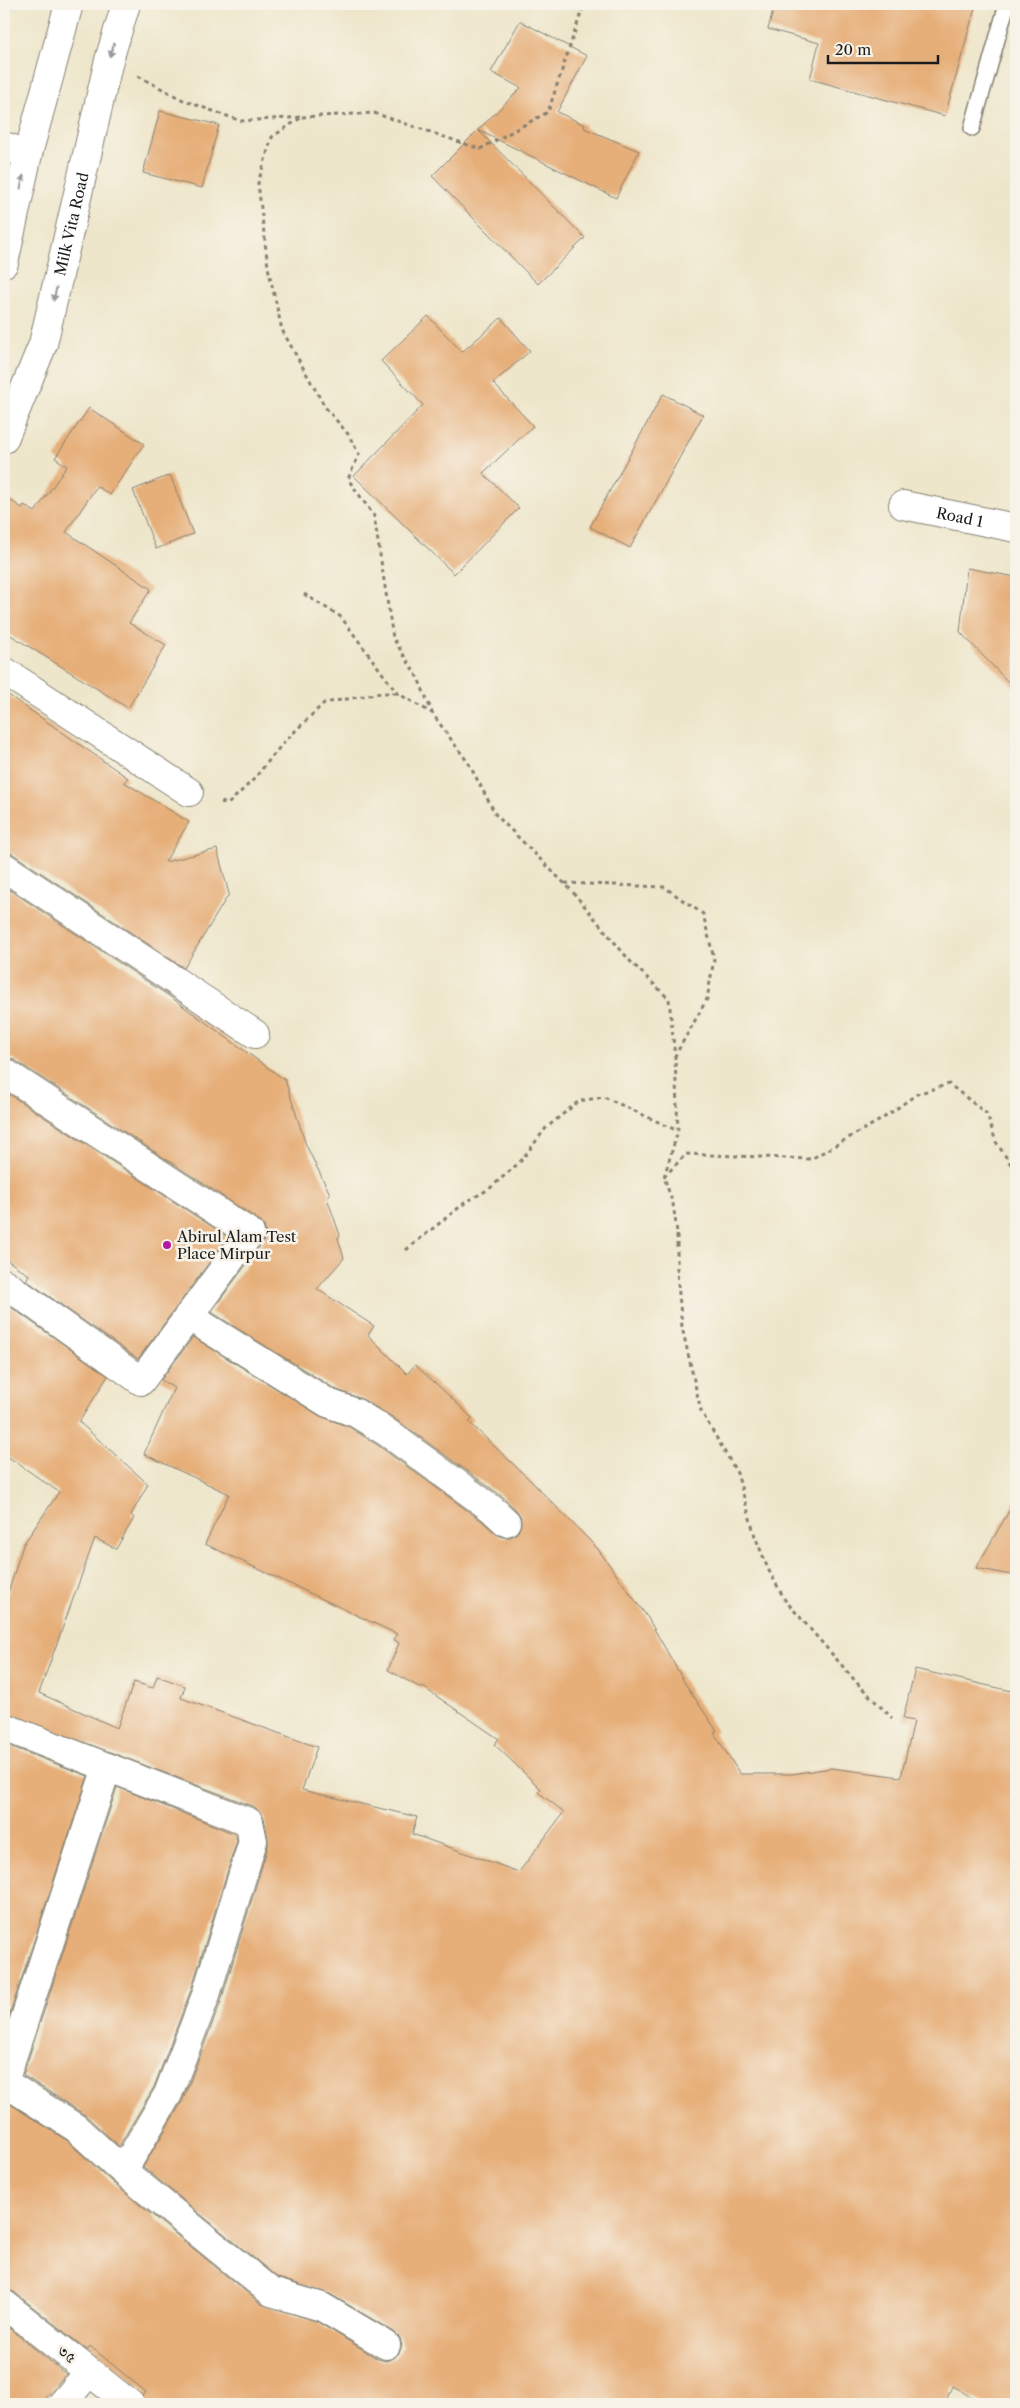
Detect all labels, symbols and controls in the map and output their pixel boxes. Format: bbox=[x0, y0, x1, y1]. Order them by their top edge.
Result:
scale bar bbox=[828, 32, 938, 64]
text: 20 m bbox=[835, 40, 871, 59]
one-way arrow bbox=[107, 43, 115, 58]
street label: Milk Vita Road bbox=[50, 170, 92, 277]
one-way arrow bbox=[19, 174, 27, 190]
one-way arrow bbox=[51, 286, 59, 301]
street label: Road 1 bbox=[935, 503, 986, 531]
place label: Abirul Alam Test Place Mirpur bbox=[176, 1227, 297, 1263]
marker: Abirul Alam Test Place Mirpur bbox=[161, 1239, 173, 1251]
street label: ৩৫ bbox=[54, 2341, 80, 2367]

